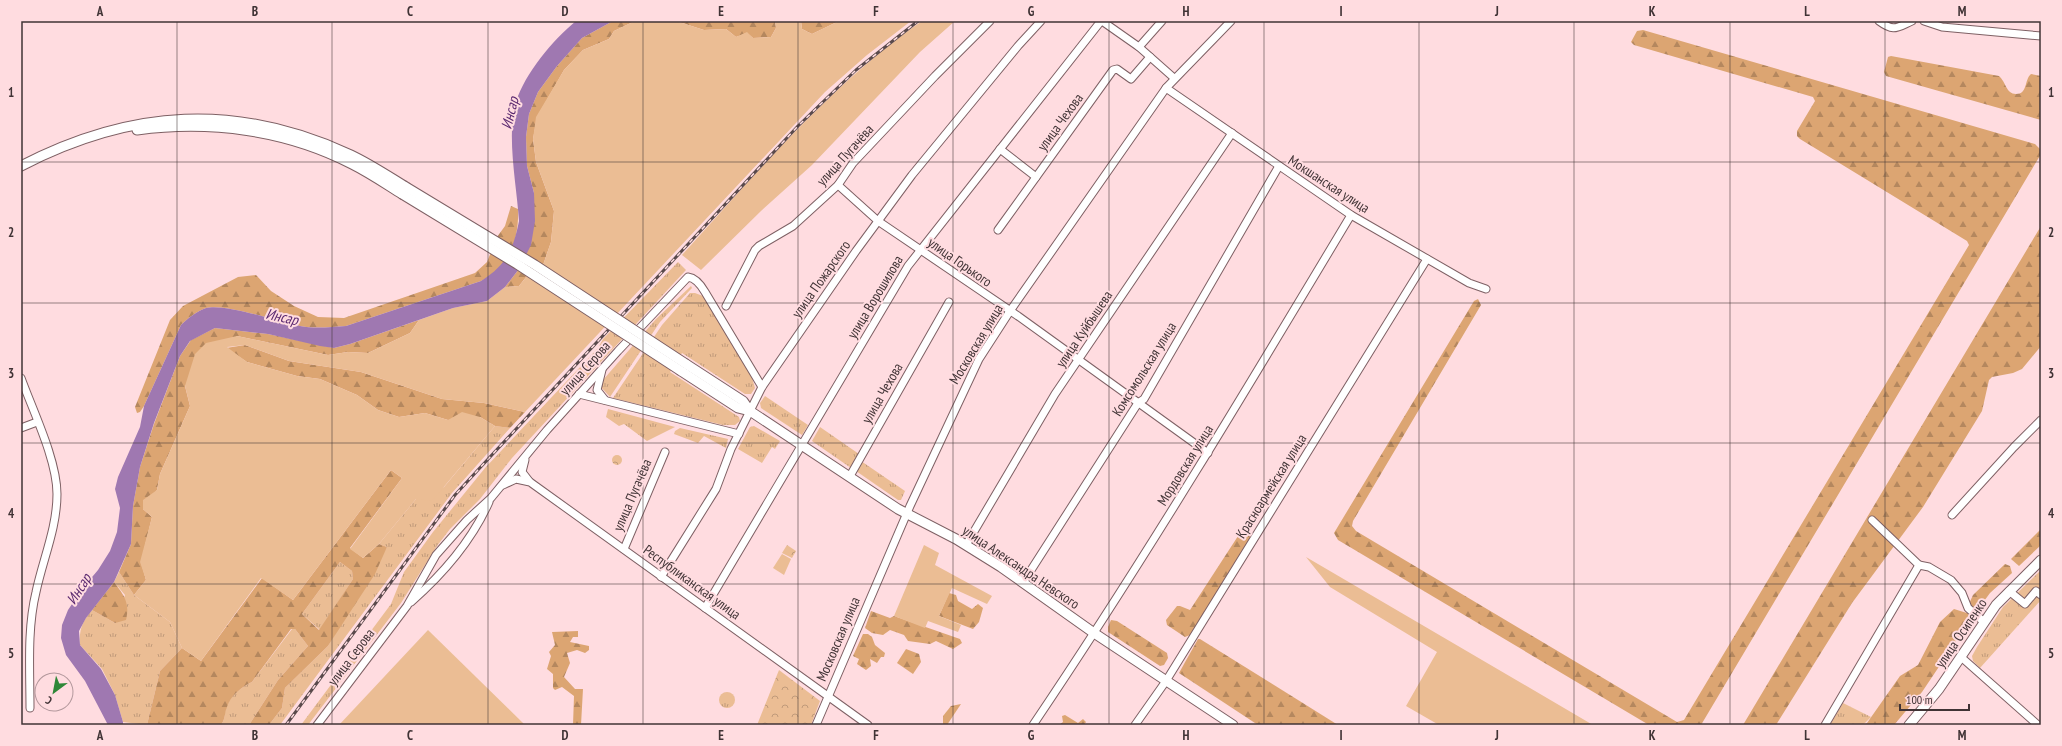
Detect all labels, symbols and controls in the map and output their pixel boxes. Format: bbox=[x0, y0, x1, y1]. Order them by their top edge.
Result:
text: A bbox=[96, 3, 104, 20]
text: B bbox=[252, 3, 258, 20]
text: C bbox=[407, 3, 413, 20]
text: D bbox=[562, 3, 569, 20]
text: E bbox=[718, 3, 724, 20]
text: F bbox=[873, 3, 879, 20]
text: G bbox=[1028, 3, 1035, 20]
text: H bbox=[1183, 3, 1190, 20]
text: I bbox=[1339, 3, 1343, 20]
text: J bbox=[1494, 3, 1499, 20]
text: K bbox=[1649, 3, 1656, 20]
text: L bbox=[1804, 3, 1810, 20]
text: M bbox=[1958, 3, 1967, 20]
text: 1 bbox=[8, 84, 14, 101]
text: 1 bbox=[2048, 84, 2054, 101]
street label: улица Чехова bbox=[1033, 90, 1087, 154]
water label: Инсар bbox=[496, 93, 523, 131]
street label: улица Пугачёва bbox=[813, 121, 877, 189]
street label: Мокшанская улица bbox=[1285, 151, 1373, 217]
text: 2 bbox=[8, 224, 14, 241]
text: 2 bbox=[2048, 224, 2054, 241]
street label: улица Горького bbox=[924, 233, 996, 291]
street label: улица Пожарского bbox=[788, 237, 854, 321]
street label: улица Ворошилова bbox=[843, 252, 907, 342]
street label: улица Куйбышева bbox=[1052, 287, 1116, 371]
street label: Московская улица bbox=[945, 301, 1007, 387]
water label: Инсар bbox=[264, 304, 301, 329]
street label: Комсомольская улица bbox=[1108, 319, 1180, 419]
street label: улица Серова bbox=[556, 337, 614, 399]
street label: улица Чехова bbox=[857, 360, 907, 426]
text: 3 bbox=[8, 365, 14, 382]
text: 3 bbox=[2048, 365, 2054, 382]
street label: Мордовская улица bbox=[1153, 421, 1217, 509]
street label: Красноармейская улица bbox=[1232, 430, 1310, 542]
street label: улица Пугачёва bbox=[609, 456, 655, 534]
text: 4 bbox=[8, 505, 15, 522]
text: 4 bbox=[2048, 505, 2055, 522]
street label: улица Александра Невского bbox=[959, 521, 1083, 613]
street label: Республиканская улица bbox=[640, 541, 744, 623]
water label: Инсар bbox=[62, 569, 96, 608]
street label: Московская улица bbox=[812, 594, 864, 684]
street label: улица Осипенко bbox=[1931, 595, 1991, 671]
street label: улица Серова bbox=[324, 625, 378, 689]
text: 5 bbox=[8, 645, 14, 662]
text: 5 bbox=[2048, 645, 2054, 662]
north arrow bbox=[34, 672, 74, 712]
scale bar bbox=[1900, 686, 1969, 712]
text: 100 m bbox=[1906, 692, 1933, 707]
text: С bbox=[43, 693, 55, 708]
text: A bbox=[96, 727, 104, 744]
text: B bbox=[252, 727, 258, 744]
text: C bbox=[407, 727, 413, 744]
text: D bbox=[562, 727, 569, 744]
text: E bbox=[718, 727, 724, 744]
text: F bbox=[873, 727, 879, 744]
text: G bbox=[1028, 727, 1035, 744]
text: H bbox=[1183, 727, 1190, 744]
text: I bbox=[1339, 727, 1343, 744]
text: J bbox=[1494, 727, 1499, 744]
text: K bbox=[1649, 727, 1656, 744]
text: L bbox=[1804, 727, 1810, 744]
text: M bbox=[1958, 727, 1967, 744]

